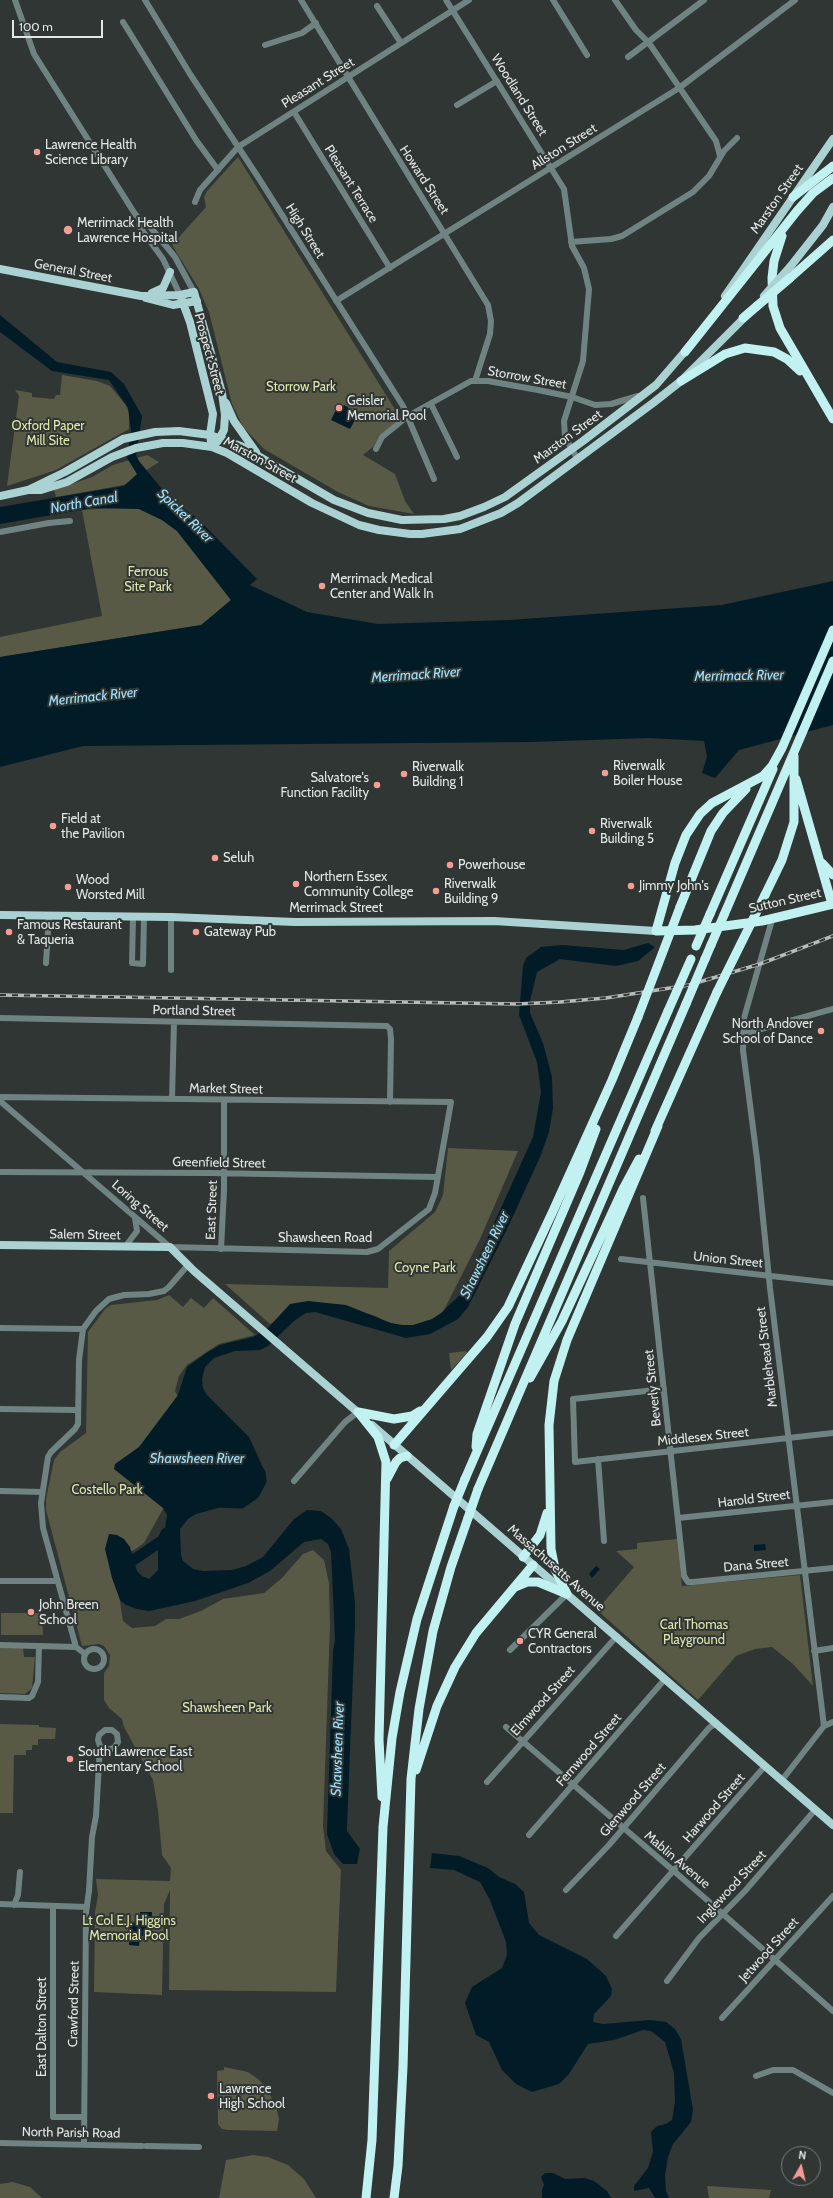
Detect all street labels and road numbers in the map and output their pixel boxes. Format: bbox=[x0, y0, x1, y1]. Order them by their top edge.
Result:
street label: Woodland Street bbox=[488, 51, 550, 139]
street label: Pleasant Street bbox=[279, 54, 357, 112]
street label: Allston Street bbox=[528, 121, 600, 173]
street label: Pleasant Terrace bbox=[321, 142, 381, 226]
street label: Howard Street bbox=[396, 143, 452, 217]
street label: Marston Street bbox=[747, 161, 807, 237]
street label: High Street bbox=[282, 201, 328, 261]
street label: General Street bbox=[33, 256, 113, 286]
street label: Prospect Street bbox=[191, 311, 227, 397]
street label: Storrow Street bbox=[486, 363, 568, 393]
street label: Marston Street bbox=[531, 407, 605, 467]
street label: Marston Street bbox=[221, 433, 299, 487]
street label: Sutton Street bbox=[747, 885, 823, 917]
street label: Merrimack Street bbox=[289, 900, 383, 916]
street label: Portland Street bbox=[152, 1002, 236, 1020]
street label: Market Street bbox=[189, 1081, 263, 1097]
street label: Greenfield Street bbox=[172, 1154, 266, 1172]
street label: Loring Street bbox=[108, 1177, 172, 1235]
street label: East Street bbox=[203, 1180, 221, 1240]
street label: Salem Street bbox=[49, 1227, 121, 1243]
street label: Shawsheen Road bbox=[278, 1230, 372, 1246]
street label: Union Street bbox=[692, 1249, 764, 1271]
street label: Marblehead Street bbox=[753, 1306, 781, 1408]
street label: Beverly Street bbox=[641, 1349, 665, 1427]
street label: Middlesex Street bbox=[657, 1424, 749, 1450]
street label: Harold Street bbox=[717, 1487, 791, 1511]
street label: Massachusetts Avenue bbox=[504, 1521, 608, 1615]
street label: Dana Street bbox=[723, 1554, 789, 1576]
street label: Elmwood Street bbox=[508, 1663, 578, 1739]
street label: Fernwood Street bbox=[553, 1710, 625, 1790]
street label: Glenwood Street bbox=[597, 1760, 669, 1840]
street label: Harwood Street bbox=[680, 1770, 748, 1846]
street label: Mablin Avenue bbox=[641, 1828, 713, 1892]
street label: Inglewood Street bbox=[694, 1847, 770, 1927]
street label: Jetwood Street bbox=[736, 1915, 802, 1985]
street label: Crawford Street bbox=[65, 1961, 83, 2047]
street label: East Dalton Street bbox=[34, 1977, 50, 2077]
street label: North Parish Road bbox=[22, 2124, 120, 2142]

